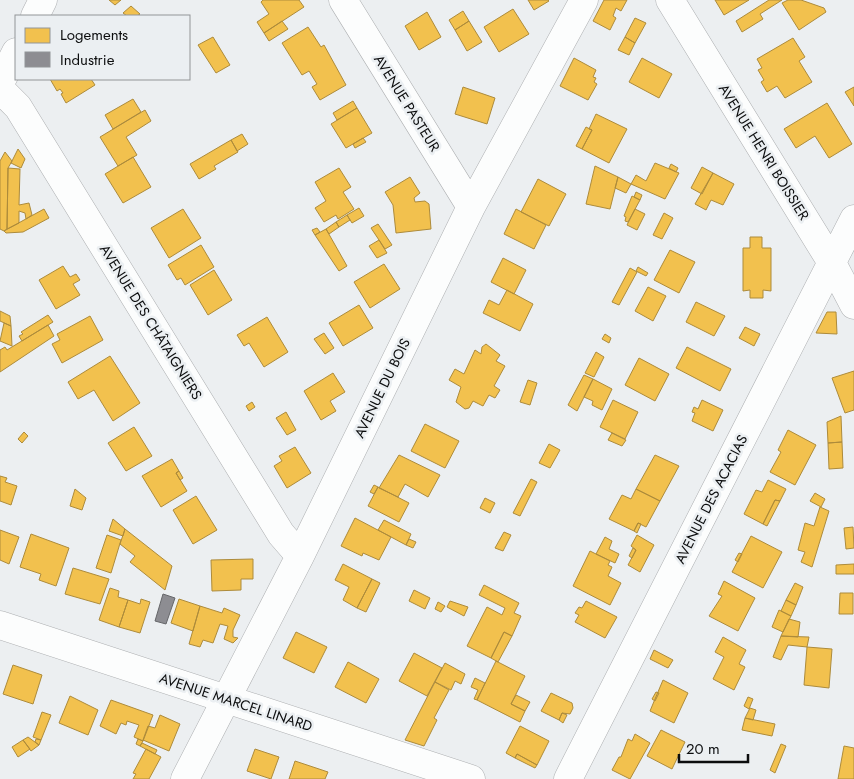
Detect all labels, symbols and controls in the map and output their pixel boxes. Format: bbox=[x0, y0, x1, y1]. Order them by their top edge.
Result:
legend bbox=[15, 15, 190, 80]
text: Logements bbox=[60, 24, 128, 46]
text: Industrie bbox=[60, 49, 115, 71]
street label: AVENUE PASTEUR bbox=[369, 51, 445, 155]
street label: AVENUE HENRI BOISSIER bbox=[714, 80, 814, 224]
street label: AVENUE DES CHÂTAIGNIERS bbox=[95, 241, 207, 404]
street label: AVENUE DU BOIS bbox=[349, 334, 415, 441]
street label: AVENUE DES ACACIAS bbox=[670, 431, 752, 567]
street label: AVENUE MARCEL LINARD bbox=[157, 668, 315, 736]
scale bar bbox=[679, 732, 748, 764]
text: 20 m bbox=[686, 738, 720, 760]

